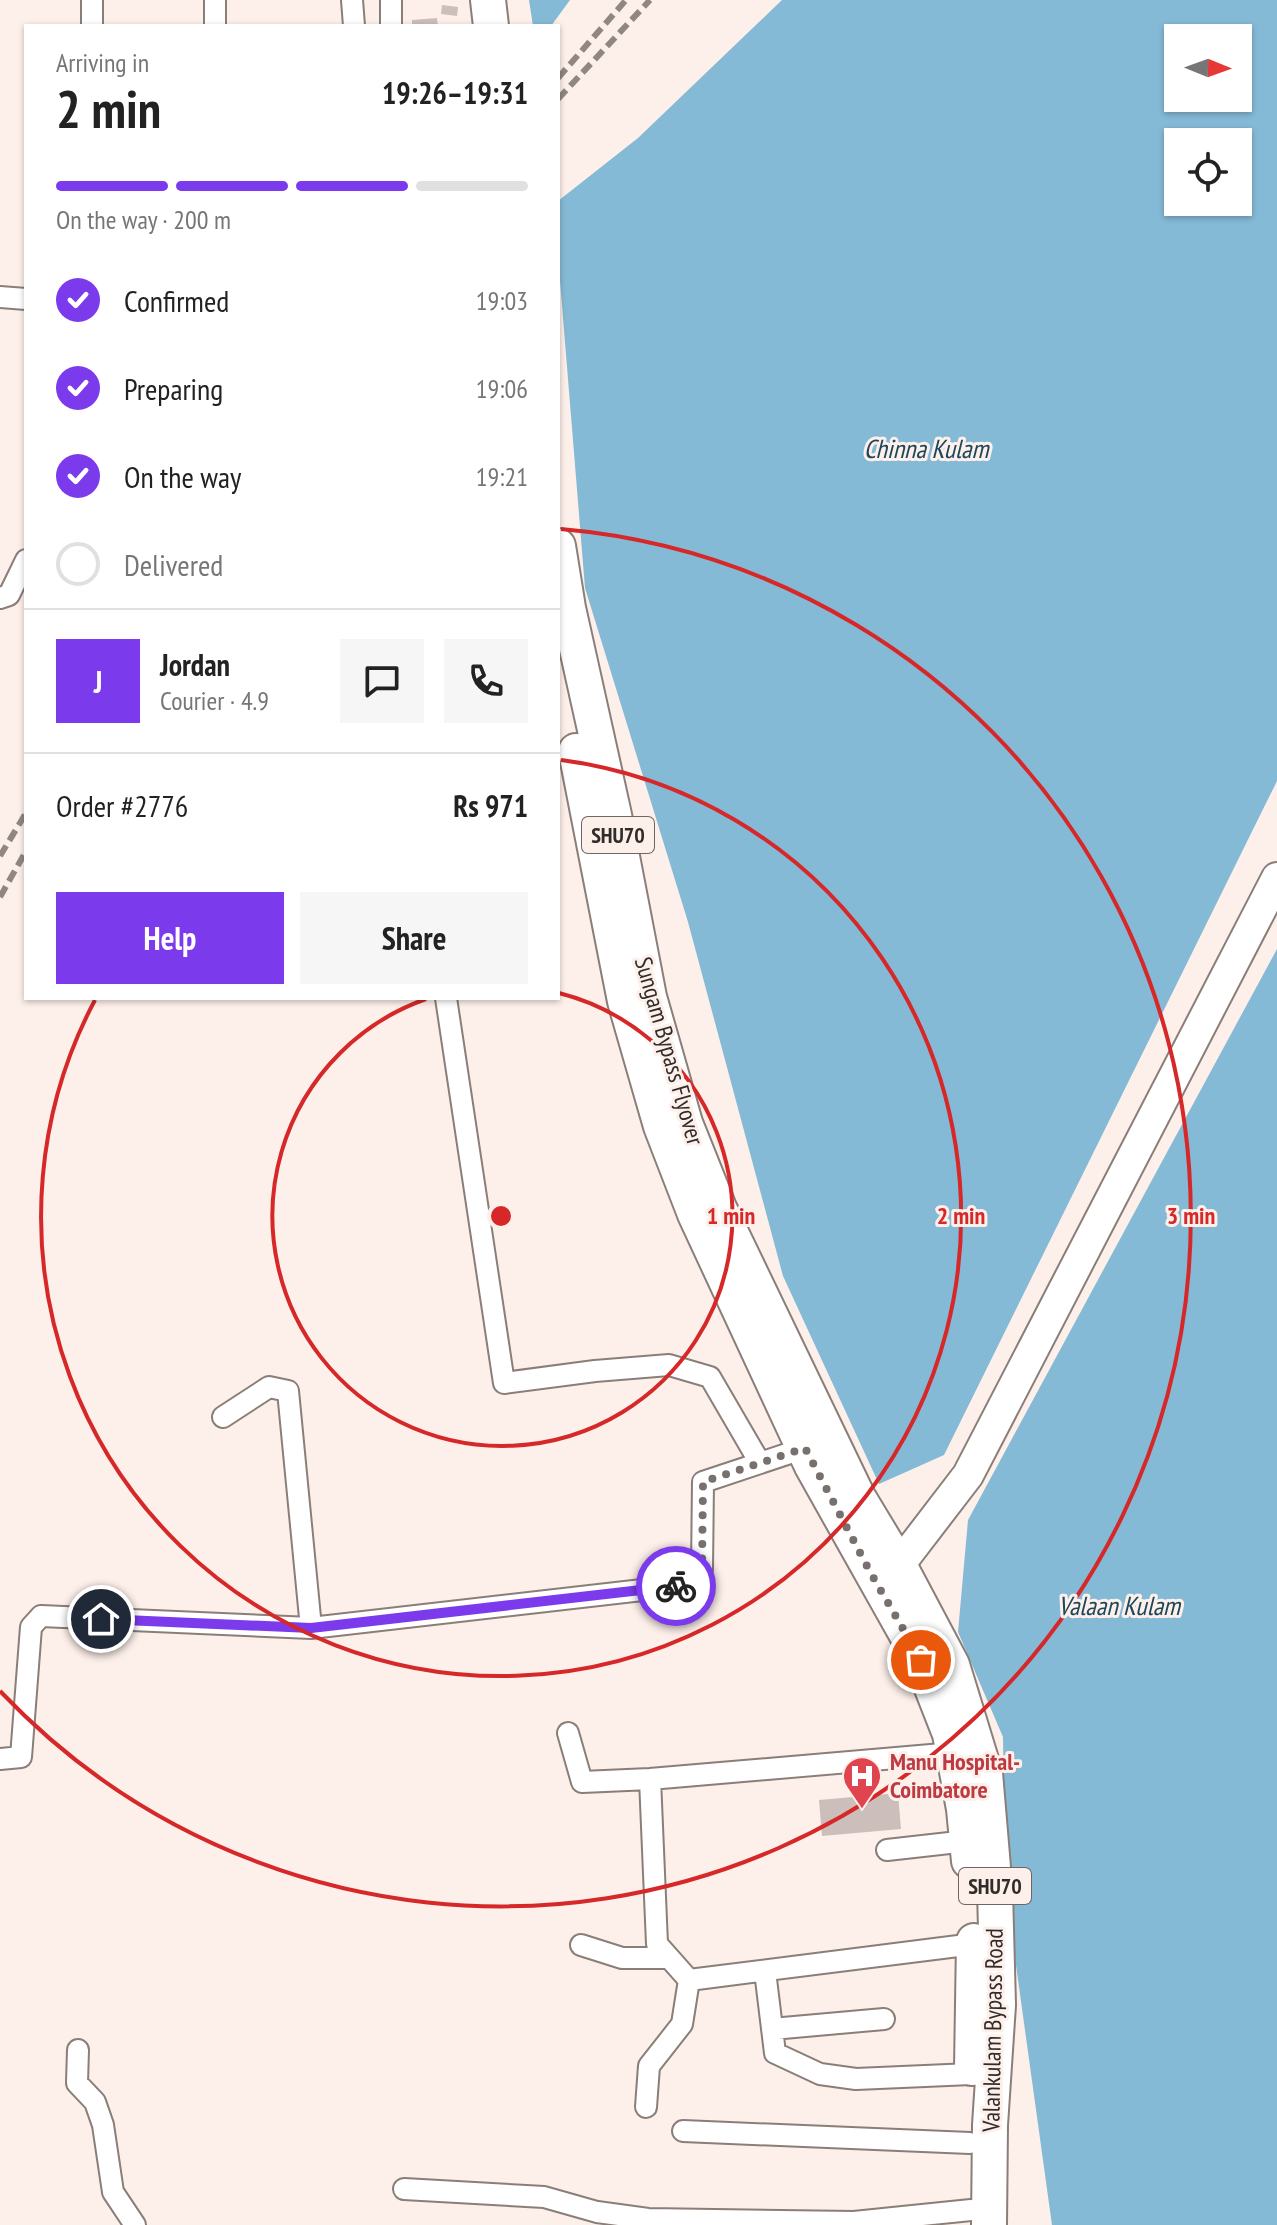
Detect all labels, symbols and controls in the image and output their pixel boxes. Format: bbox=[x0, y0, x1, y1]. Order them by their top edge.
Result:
north arrow bbox=[1164, 24, 1252, 112]
map controls bbox=[1164, 24, 1252, 216]
text: Arriving in bbox=[56, 46, 149, 79]
text: 19:26–19:31 bbox=[382, 73, 528, 112]
text: 2 min bbox=[56, 75, 161, 142]
button: locate bbox=[1164, 128, 1252, 216]
text: On the way · 200 m bbox=[56, 203, 231, 236]
icon: check bbox=[56, 278, 100, 322]
text: Confirmed bbox=[124, 281, 229, 320]
text: 19:03 bbox=[476, 284, 528, 317]
icon: check bbox=[56, 366, 100, 410]
text: Preparing bbox=[124, 369, 223, 408]
text: 19:06 bbox=[476, 372, 528, 405]
water label: Chinna Kulam bbox=[864, 432, 990, 465]
icon: check bbox=[56, 454, 100, 498]
text: On the way bbox=[124, 457, 241, 496]
text: 19:21 bbox=[476, 460, 528, 493]
text: Delivered bbox=[124, 545, 223, 584]
button: chat bbox=[340, 639, 424, 723]
button: phone bbox=[444, 639, 528, 723]
text: Jordan bbox=[160, 645, 230, 684]
text: J bbox=[94, 662, 102, 701]
text: Courier · 4.9 bbox=[160, 684, 269, 717]
text: Order #2776 bbox=[56, 786, 188, 825]
text: Rs 971 bbox=[453, 786, 528, 825]
road number: SHU70 bbox=[582, 817, 654, 853]
button: Help bbox=[56, 892, 284, 984]
button: Share bbox=[300, 892, 528, 984]
street label: Sungam Bypass Flyover bbox=[628, 953, 711, 1149]
text: 1 min bbox=[707, 1200, 755, 1231]
text: 2 min bbox=[937, 1200, 985, 1231]
text: 3 min bbox=[1167, 1200, 1215, 1231]
centre of rings bbox=[487, 1202, 515, 1230]
courier bbox=[636, 1546, 716, 1626]
icon: bike bbox=[654, 1564, 698, 1608]
pin bbox=[67, 1585, 135, 1653]
water label: Valaan Kulam bbox=[1058, 1589, 1182, 1622]
icon: home bbox=[79, 1597, 123, 1641]
pin bbox=[887, 1626, 955, 1694]
icon: bag bbox=[899, 1638, 943, 1682]
place label: Manu Hospital- Coimbatore bbox=[890, 1746, 1020, 1805]
hospital icon: Manu Hospital- Coimbatore bbox=[841, 1755, 883, 1810]
road number: SHU70 bbox=[959, 1868, 1031, 1904]
street label: Valankulam Bypass Road bbox=[975, 1928, 1010, 2133]

